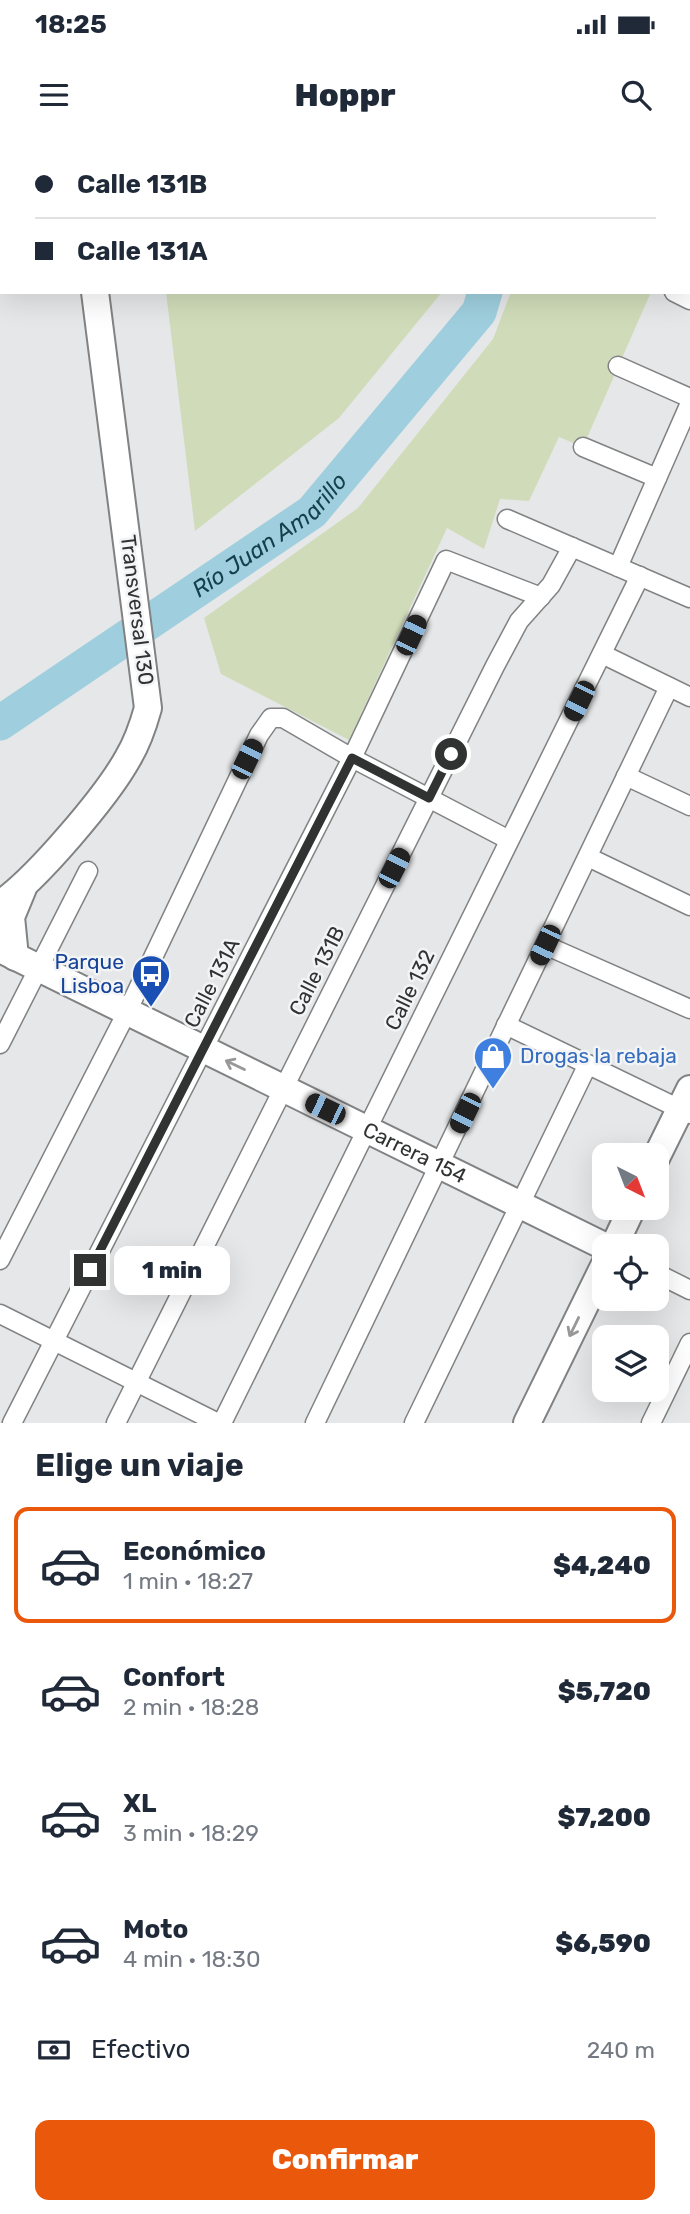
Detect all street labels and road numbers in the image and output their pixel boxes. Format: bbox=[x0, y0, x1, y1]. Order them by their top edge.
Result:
street label: Transversal 130 bbox=[116, 533, 159, 687]
street label: Calle 131B bbox=[283, 922, 350, 1020]
street label: Calle 131A bbox=[178, 934, 245, 1032]
street label: Calle 132 bbox=[379, 945, 440, 1034]
street label: Carrera 154 bbox=[359, 1116, 471, 1188]

